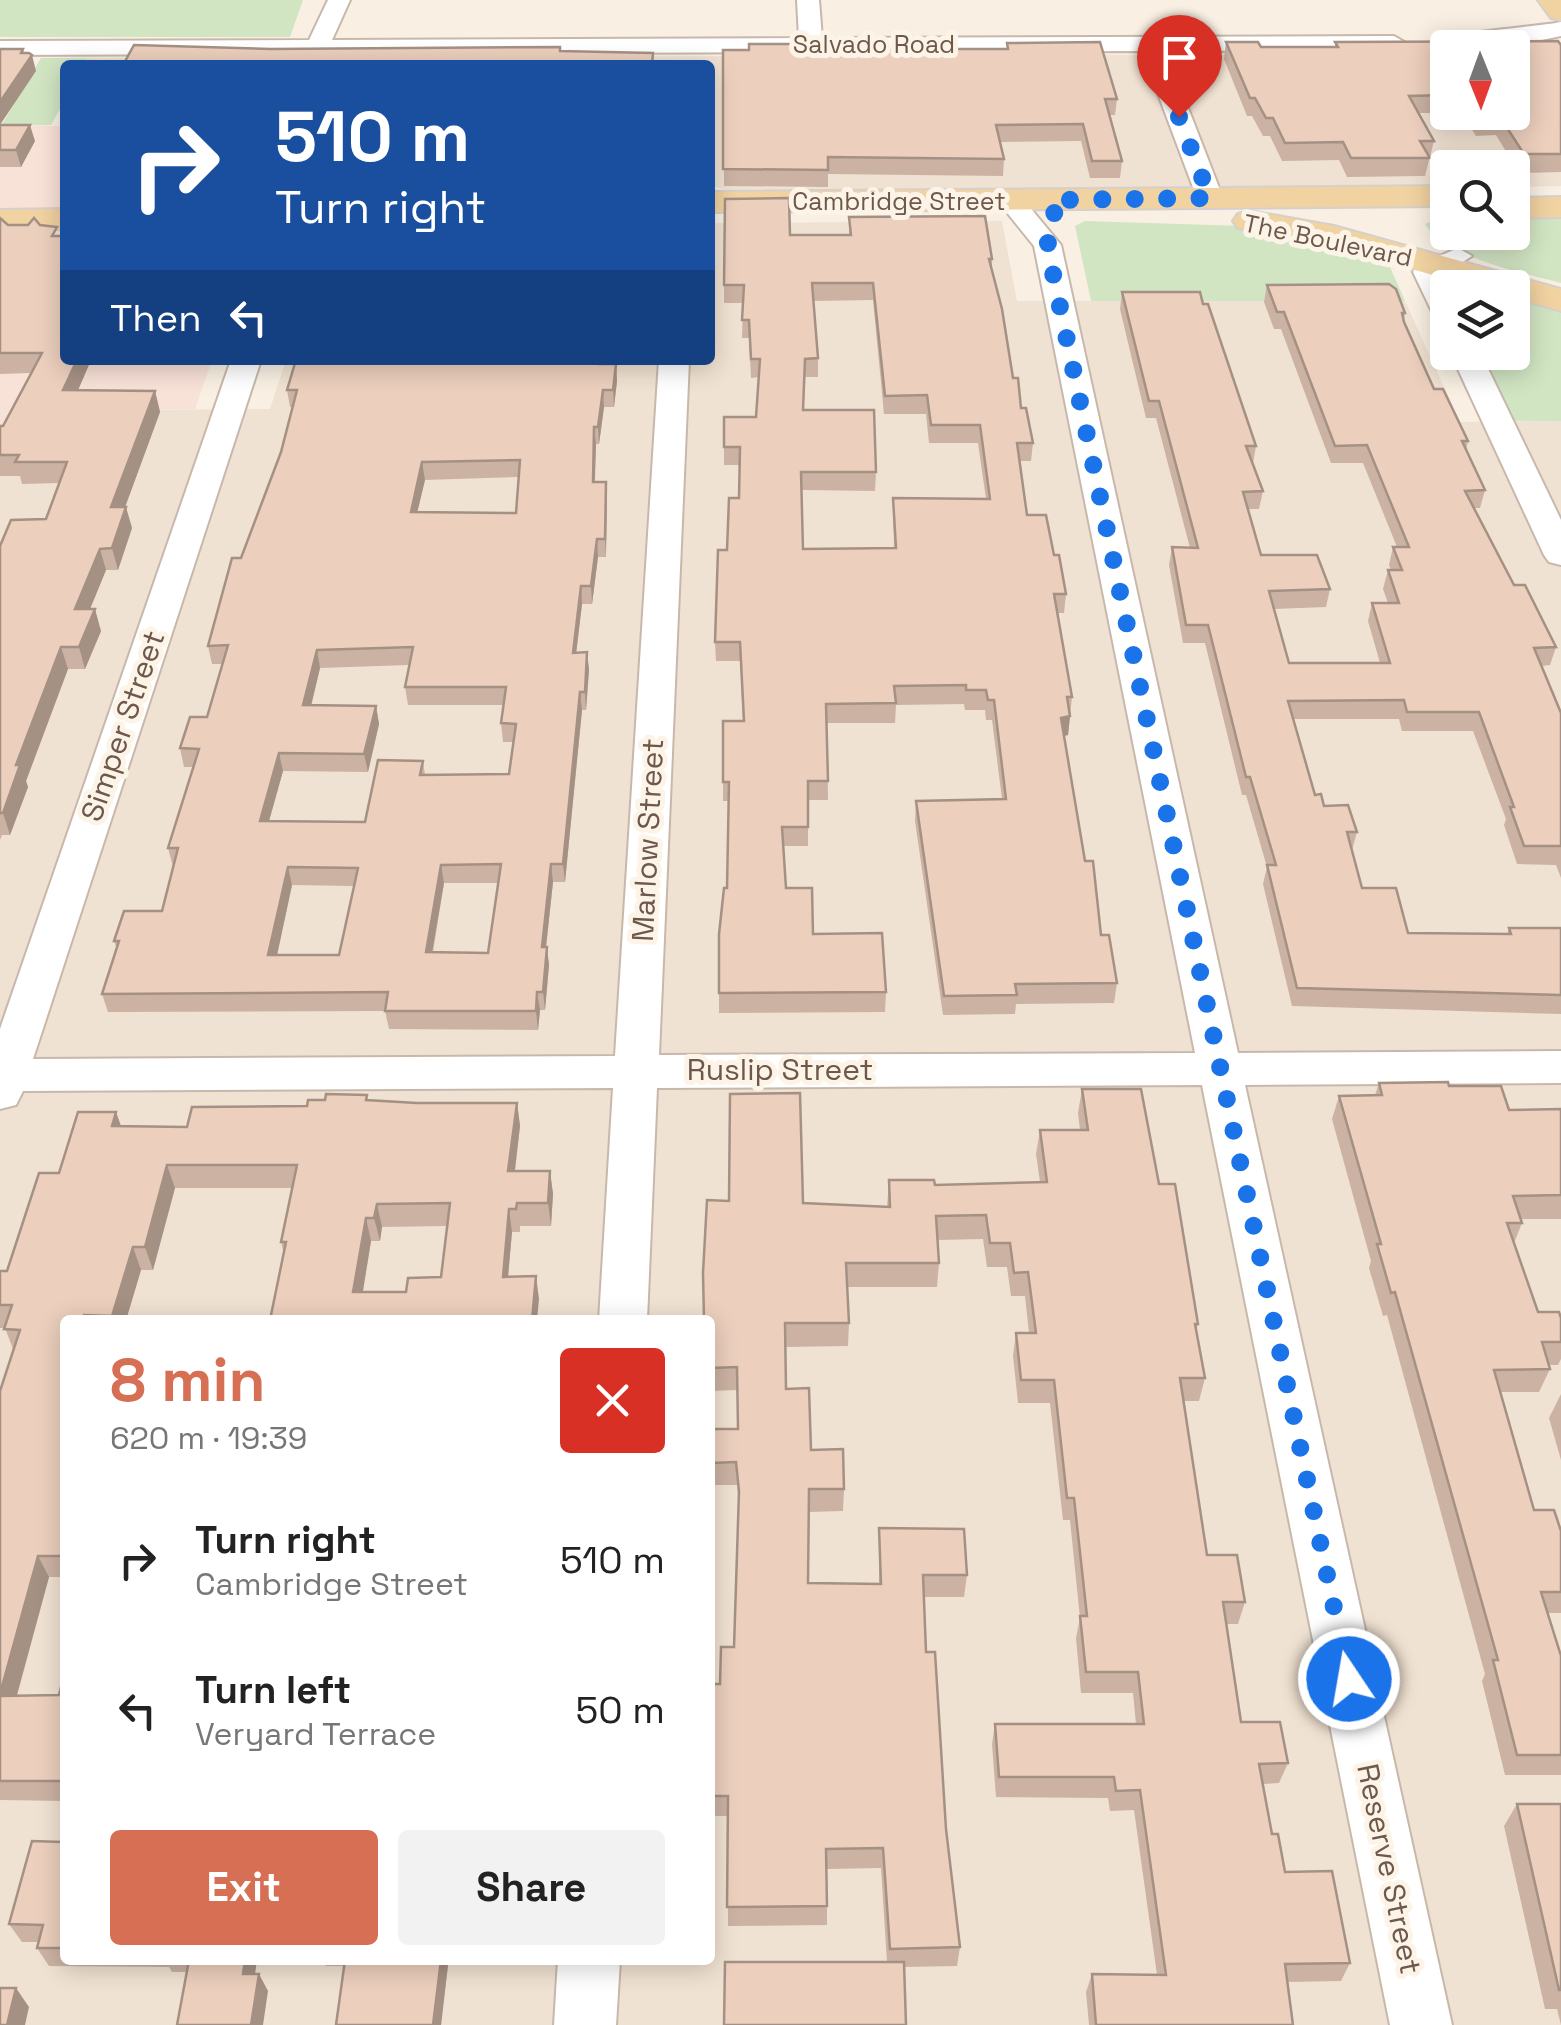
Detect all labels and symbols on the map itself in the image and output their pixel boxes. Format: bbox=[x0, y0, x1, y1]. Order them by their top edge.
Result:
pin bbox=[1137, 15, 1222, 118]
street label: Salvado Road bbox=[793, 28, 955, 60]
north arrow bbox=[1430, 30, 1530, 130]
street label: Cambridge Street bbox=[792, 185, 1006, 217]
street label: The Boulevard bbox=[1241, 207, 1415, 273]
street label: Simper Street bbox=[72, 625, 173, 826]
street label: Marlow Street bbox=[623, 737, 672, 943]
street label: Ruslip Street bbox=[687, 1050, 873, 1089]
position arrow bbox=[1297, 1627, 1401, 1731]
street label: Reserve Street bbox=[1348, 1760, 1431, 1978]

